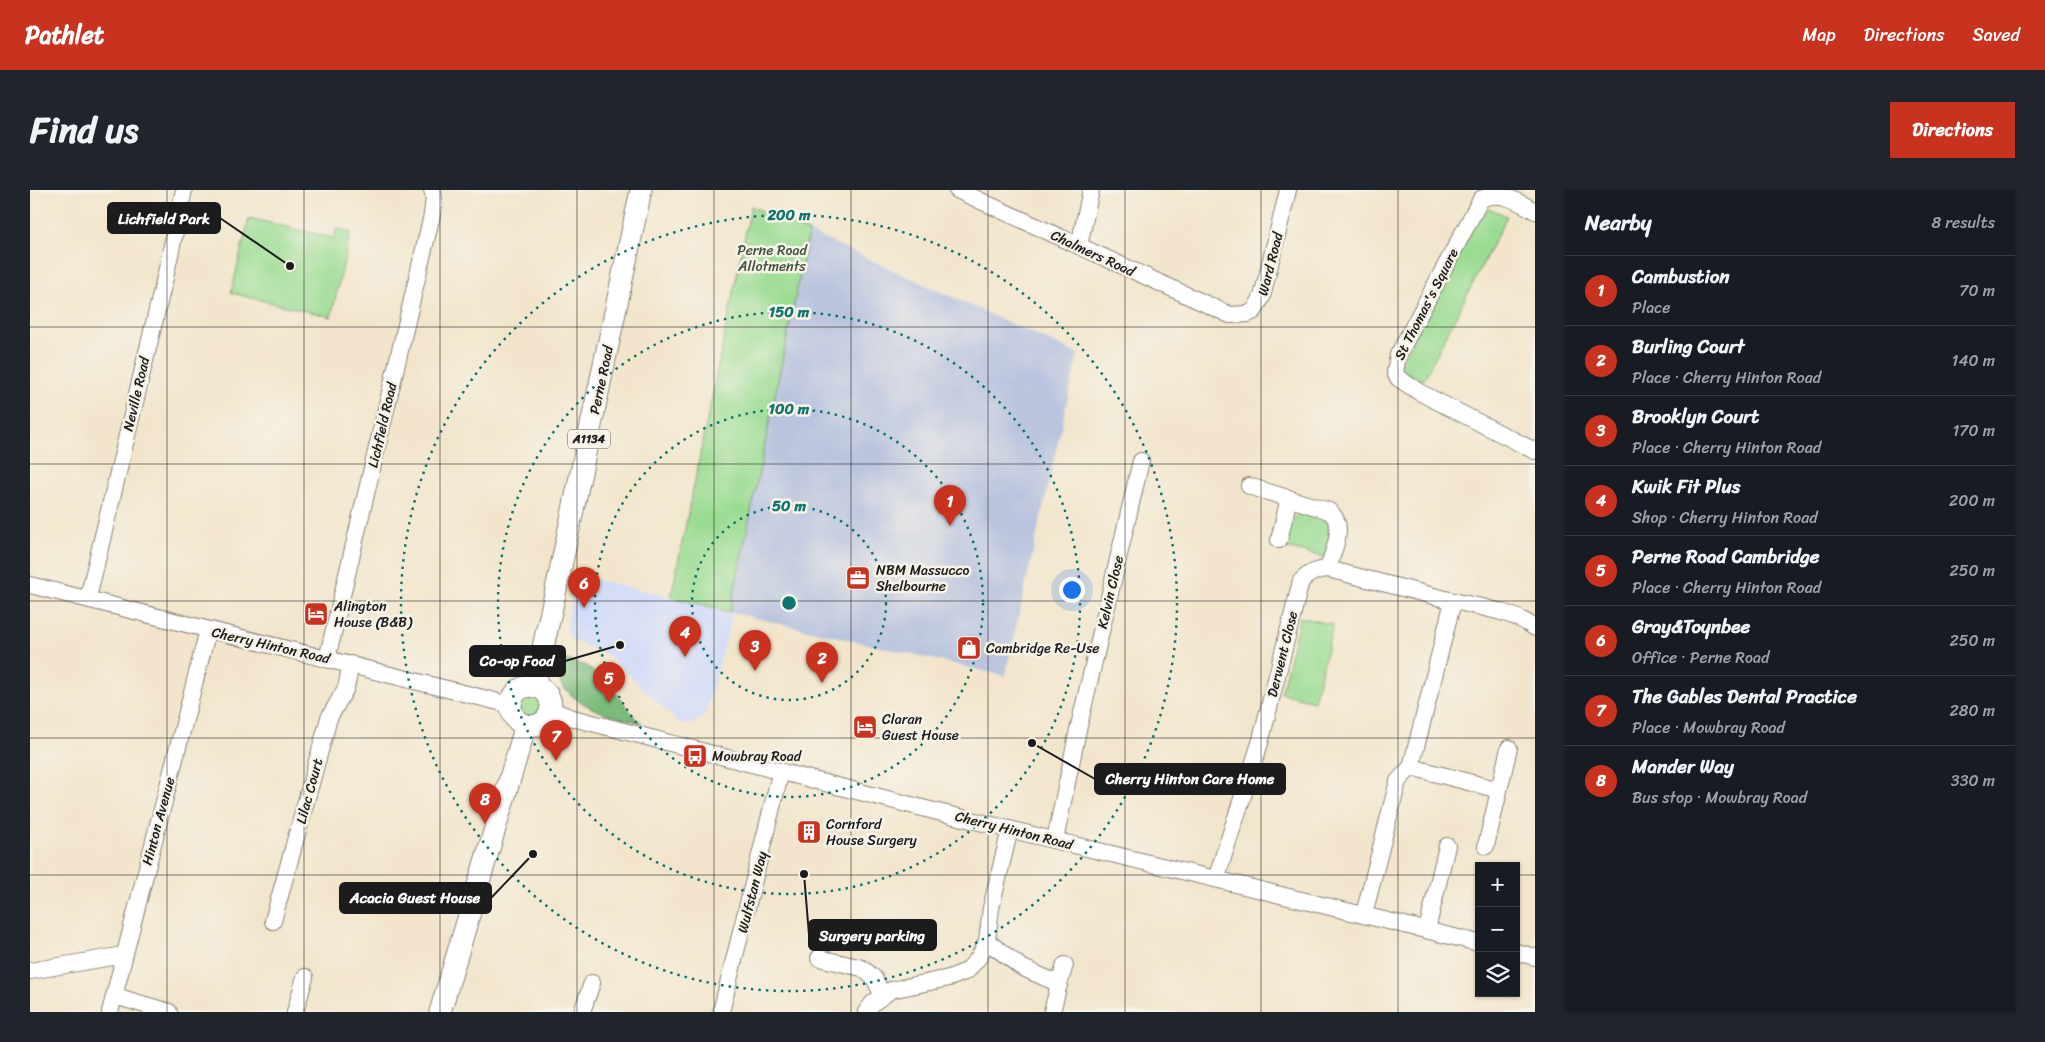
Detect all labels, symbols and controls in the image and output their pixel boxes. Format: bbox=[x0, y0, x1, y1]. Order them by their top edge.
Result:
text: Pathlet bbox=[25, 14, 104, 56]
text: Map bbox=[1803, 19, 1836, 51]
text: Directions bbox=[1864, 19, 1945, 51]
text: Saved bbox=[1973, 19, 2020, 51]
text: Find us bbox=[30, 99, 138, 161]
button: Directions bbox=[1890, 102, 2015, 158]
text: 200 m bbox=[766, 202, 811, 228]
callout: Lichfield Park bbox=[108, 203, 220, 233]
text: Nearby bbox=[1585, 204, 1651, 242]
text: Lichfield Park bbox=[118, 206, 210, 232]
text: 8 results bbox=[1932, 208, 1995, 237]
street label: Chalmers Road bbox=[1046, 223, 1141, 285]
street label: Ward Road bbox=[1251, 228, 1291, 298]
park label: Perne Road Allotments bbox=[737, 238, 808, 279]
street label: St Thomas's Square bbox=[1387, 244, 1466, 365]
text: Cambustion bbox=[1632, 260, 1730, 293]
text: 1 bbox=[1598, 276, 1604, 305]
text: 70 m bbox=[1959, 276, 1995, 305]
text: Place bbox=[1632, 293, 1671, 322]
text: 150 m bbox=[769, 299, 810, 325]
text: Burling Court bbox=[1632, 330, 1744, 363]
street label: Perne Road bbox=[582, 342, 621, 417]
text: 2 bbox=[1596, 346, 1606, 375]
text: 140 m bbox=[1952, 346, 1995, 375]
street label: Neville Road bbox=[116, 353, 158, 434]
text: Place · Cherry Hinton Road bbox=[1632, 363, 1821, 392]
street label: Lichfield Road bbox=[361, 378, 405, 470]
text: 100 m bbox=[769, 396, 810, 422]
text: Brooklyn Court bbox=[1632, 400, 1759, 433]
text: 3 bbox=[1597, 416, 1605, 445]
text: 170 m bbox=[1952, 416, 1995, 445]
road number: A1134 bbox=[568, 430, 610, 448]
text: Place · Cherry Hinton Road bbox=[1632, 433, 1821, 462]
text: Kwik Fit Plus bbox=[1632, 470, 1740, 503]
pin: 1 bbox=[934, 485, 966, 526]
text: 4 bbox=[1596, 486, 1606, 515]
text: 200 m bbox=[1949, 486, 1995, 515]
text: 50 m bbox=[772, 493, 807, 519]
text: Shop · Cherry Hinton Road bbox=[1632, 503, 1818, 532]
text: Perne Road Cambridge bbox=[1632, 540, 1820, 573]
street label: Kelvin Close bbox=[1090, 553, 1131, 631]
text: 5 bbox=[1596, 556, 1606, 585]
text: 250 m bbox=[1949, 556, 1995, 585]
place label: NBM Massucco Shelbourne bbox=[876, 558, 969, 599]
office icon: NBM Massucco Shelbourne bbox=[845, 565, 871, 591]
pin: 6 bbox=[568, 567, 600, 608]
text: Place · Cherry Hinton Road bbox=[1632, 573, 1821, 602]
your location bbox=[1059, 577, 1085, 603]
place label: Alington House (B&B) bbox=[333, 594, 413, 635]
centre of rings bbox=[780, 594, 798, 612]
hotel icon: Alington House (B&B) bbox=[303, 601, 329, 627]
street label: Derwent Close bbox=[1260, 608, 1305, 700]
text: Gray&Toynbee bbox=[1632, 610, 1750, 643]
pin: 4 bbox=[669, 616, 701, 657]
street label: Cherry Hinton Road bbox=[209, 620, 334, 672]
text: 6 bbox=[1596, 626, 1606, 655]
text: 250 m bbox=[1949, 626, 1995, 655]
pin: 3 bbox=[739, 630, 771, 671]
shop icon: Cambridge Re-Use bbox=[956, 635, 982, 661]
place label: Cambridge Re-Use bbox=[986, 636, 1100, 661]
pin: 2 bbox=[806, 642, 838, 683]
text: Office · Perne Road bbox=[1632, 643, 1769, 672]
callout: Co-op Food bbox=[470, 646, 565, 676]
text: Co-op Food bbox=[479, 648, 555, 674]
pin: 5 bbox=[593, 662, 625, 703]
text: The Gables Dental Practice bbox=[1632, 680, 1857, 713]
text: 7 bbox=[1596, 696, 1606, 725]
text: 280 m bbox=[1950, 696, 1995, 725]
place label: Claran Guest House bbox=[882, 707, 959, 748]
text: Place · Mowbray Road bbox=[1632, 713, 1785, 742]
hotel icon: Claran Guest House bbox=[852, 714, 878, 740]
pin: 7 bbox=[540, 720, 572, 761]
bus stop icon: Mowbray Road bbox=[682, 743, 708, 769]
place label: Mowbray Road bbox=[712, 744, 803, 769]
text: Mander Way bbox=[1632, 750, 1734, 783]
street label: Lilac Court bbox=[289, 756, 330, 827]
callout: Cherry Hinton Care Home bbox=[1095, 764, 1285, 794]
text: Cherry Hinton Care Home bbox=[1104, 766, 1275, 792]
text: 8 bbox=[1596, 766, 1606, 795]
text: 330 m bbox=[1951, 766, 1995, 795]
street label: Hinton Avenue bbox=[135, 774, 182, 868]
pin: 8 bbox=[469, 783, 501, 824]
text: Bus stop · Mowbray Road bbox=[1632, 783, 1807, 812]
street label: Cherry Hinton Road bbox=[952, 804, 1077, 858]
place label: Cornford House Surgery bbox=[826, 812, 917, 853]
building icon: Cornford House Surgery bbox=[796, 819, 822, 845]
street label: Wulfstan Way bbox=[730, 848, 775, 936]
map controls bbox=[1475, 862, 1520, 997]
button: + bbox=[1475, 862, 1520, 907]
callout: Acacia Guest House bbox=[340, 883, 491, 913]
text: Acacia Guest House bbox=[349, 885, 480, 911]
button: − bbox=[1475, 907, 1520, 952]
callout: Surgery parking bbox=[809, 920, 936, 950]
text: Surgery parking bbox=[818, 923, 925, 949]
button: layers bbox=[1475, 952, 1520, 997]

